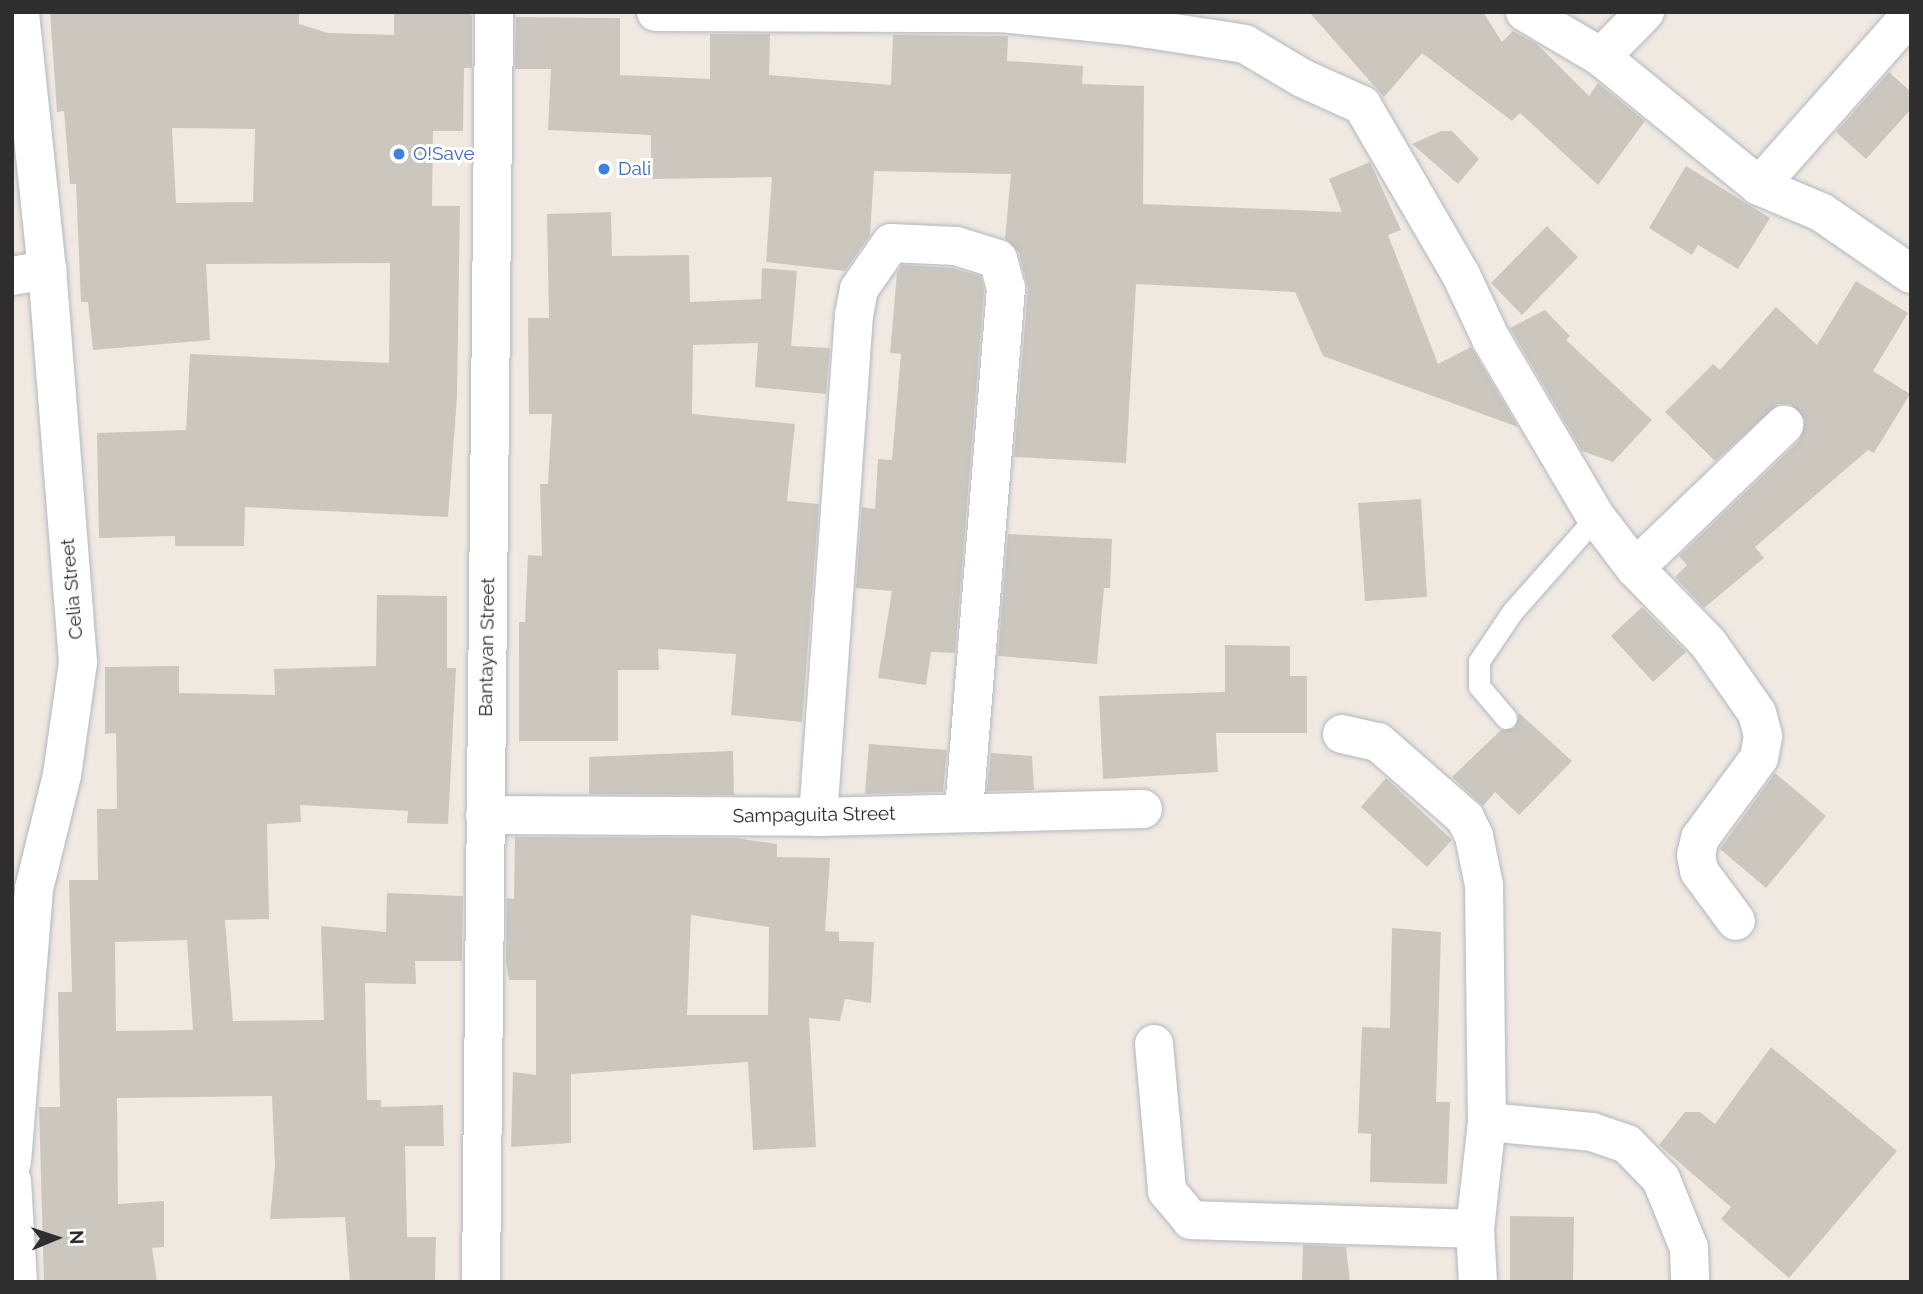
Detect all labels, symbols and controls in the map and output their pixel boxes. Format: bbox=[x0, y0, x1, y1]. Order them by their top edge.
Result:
place label: O!Save bbox=[413, 143, 475, 165]
marker: O!Save bbox=[391, 146, 407, 162]
place label: Dali bbox=[618, 158, 651, 180]
marker: Dali bbox=[596, 161, 612, 177]
street label: Celia Street bbox=[56, 538, 88, 640]
street label: Bantayan Street bbox=[474, 577, 500, 717]
street label: Sampaguita Street bbox=[732, 802, 896, 828]
north arrow bbox=[21, 1203, 91, 1273]
text: N bbox=[66, 1230, 88, 1245]

